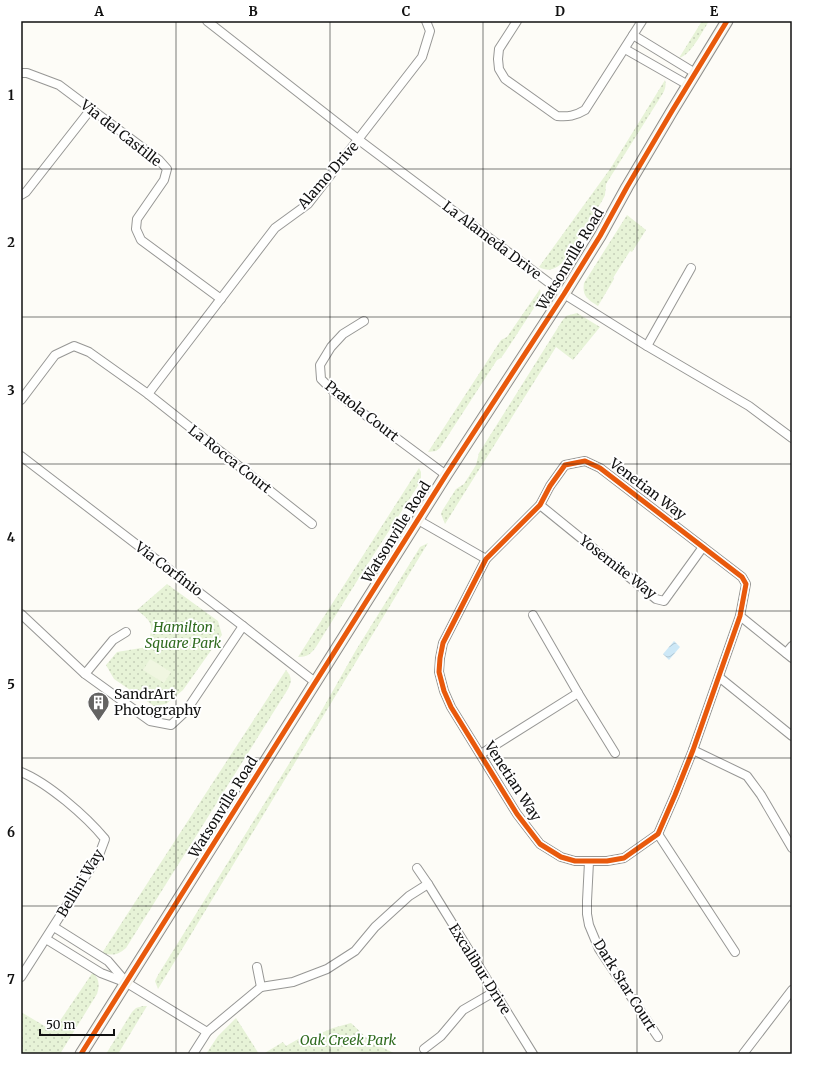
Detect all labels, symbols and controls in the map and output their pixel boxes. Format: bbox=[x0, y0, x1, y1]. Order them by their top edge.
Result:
text: A bbox=[93, 3, 104, 20]
text: B bbox=[248, 3, 258, 20]
text: C bbox=[402, 3, 411, 20]
text: D bbox=[555, 3, 565, 20]
text: E bbox=[710, 3, 719, 20]
text: 1 bbox=[8, 87, 14, 104]
street label: Via del Castille bbox=[76, 95, 165, 170]
street label: Alamo Drive bbox=[293, 138, 362, 213]
street label: La Alameda Drive bbox=[439, 197, 545, 283]
street label: Watsonville Road bbox=[532, 204, 608, 314]
text: 2 bbox=[7, 234, 15, 251]
street label: Pratola Court bbox=[322, 377, 403, 446]
text: 3 bbox=[7, 382, 15, 399]
street label: La Rocca Court bbox=[185, 421, 276, 497]
street label: Venetian Way bbox=[605, 454, 691, 524]
street label: Watsonville Road bbox=[357, 478, 435, 587]
text: 4 bbox=[7, 529, 16, 546]
street label: Yosemite Way bbox=[575, 531, 661, 603]
street label: Via Corfinio bbox=[131, 537, 206, 600]
park label: Hamilton Square Park bbox=[145, 618, 222, 652]
text: 5 bbox=[7, 676, 15, 693]
place label: SandrArt Photography bbox=[114, 685, 202, 719]
building icon: SandrArt Photography bbox=[85, 689, 111, 722]
street label: Venetian Way bbox=[480, 737, 546, 825]
street label: Watsonville Road bbox=[184, 753, 262, 862]
text: 6 bbox=[7, 824, 15, 841]
street label: Bellini Way bbox=[53, 845, 108, 920]
street label: Excalibur Drive bbox=[445, 920, 515, 1018]
street label: Dark Star Court bbox=[590, 936, 661, 1035]
text: 7 bbox=[7, 971, 15, 988]
scale bar bbox=[40, 1011, 114, 1037]
text: 50 m bbox=[46, 1017, 75, 1032]
park label: Oak Creek Park bbox=[300, 1031, 397, 1049]

